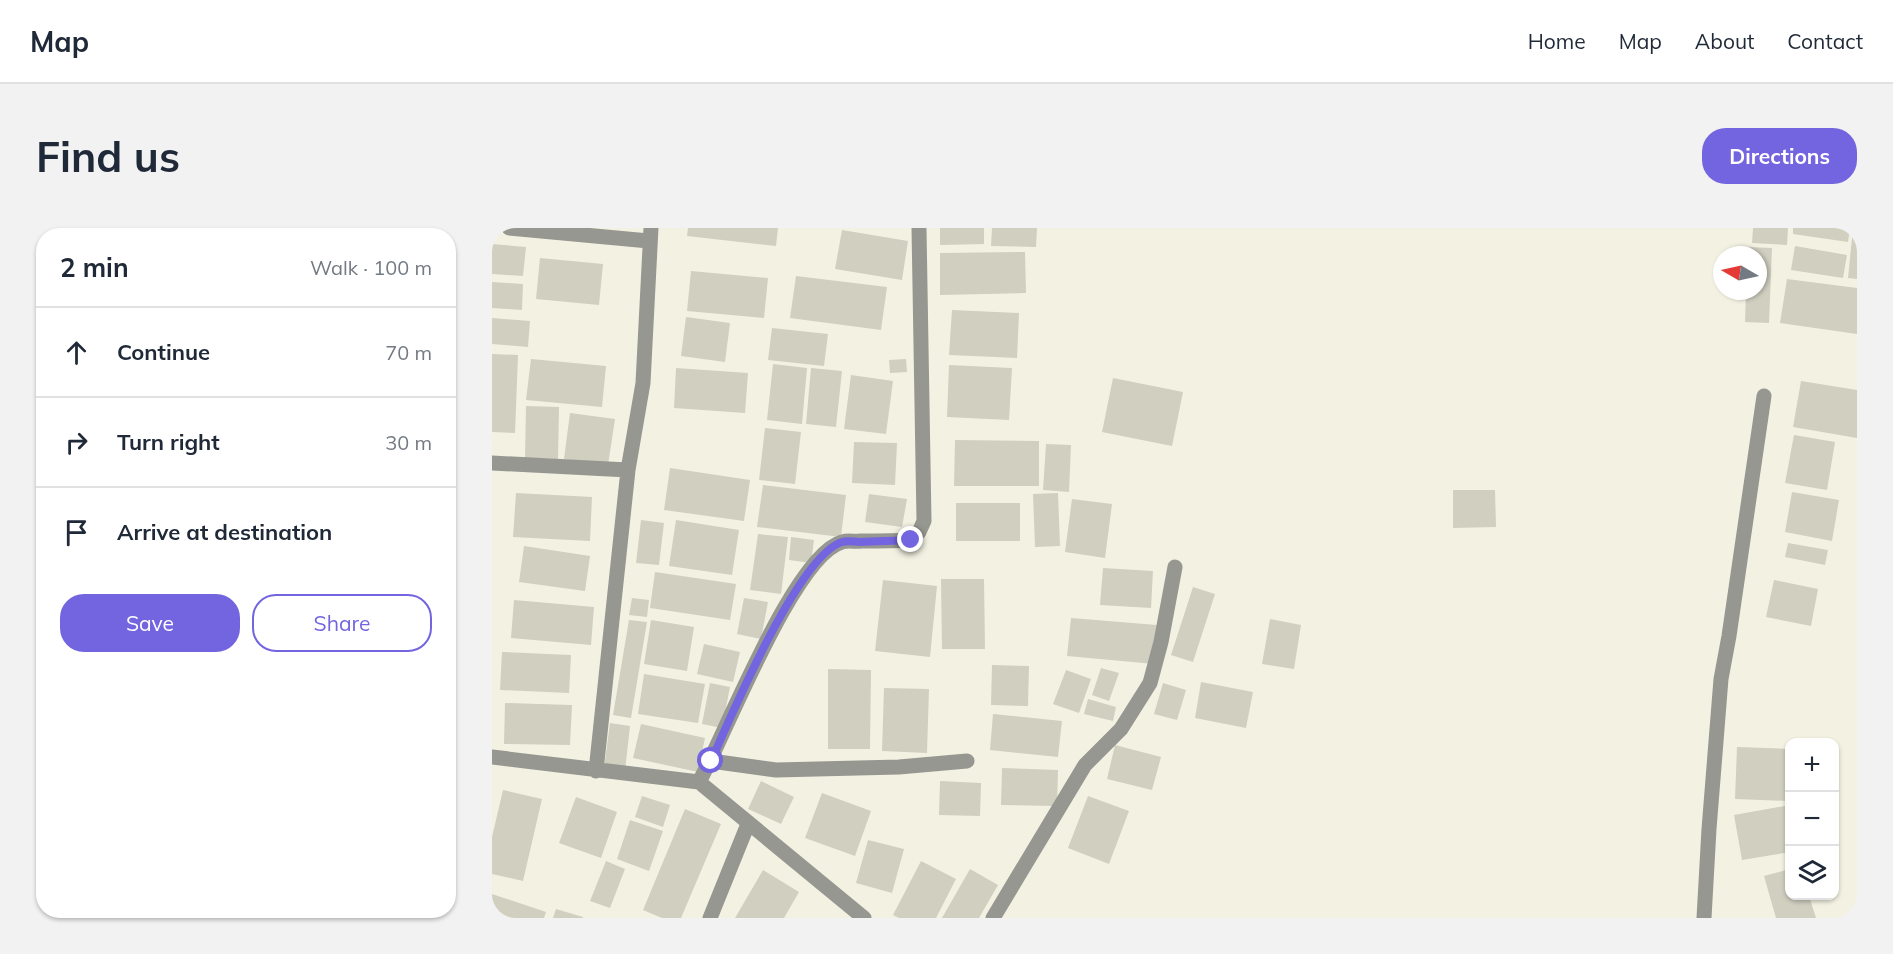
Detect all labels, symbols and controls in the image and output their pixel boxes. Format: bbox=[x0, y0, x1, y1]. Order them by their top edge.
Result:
text: Map bbox=[30, 24, 89, 59]
text: Home bbox=[1528, 28, 1586, 54]
text: Map bbox=[1619, 28, 1662, 54]
text: About bbox=[1695, 28, 1754, 54]
text: Contact bbox=[1787, 28, 1863, 54]
button: Directions bbox=[1702, 128, 1857, 184]
text: Find us bbox=[36, 130, 180, 183]
north arrow bbox=[1713, 246, 1767, 300]
text: 2 min bbox=[60, 251, 129, 284]
text: Walk · 100 m bbox=[310, 255, 432, 280]
icon: ahead bbox=[60, 336, 93, 369]
text: Continue bbox=[117, 338, 210, 366]
text: 70 m bbox=[385, 340, 432, 365]
icon: right bbox=[60, 426, 93, 459]
text: Turn right bbox=[117, 428, 220, 456]
text: 30 m bbox=[385, 430, 432, 455]
icon: arrive bbox=[60, 516, 93, 549]
text: Arrive at destination bbox=[117, 518, 332, 546]
route end bbox=[897, 526, 923, 552]
button: Save bbox=[60, 594, 240, 652]
button: Share bbox=[252, 594, 432, 652]
map controls bbox=[1785, 738, 1839, 900]
button: + bbox=[1785, 738, 1839, 792]
route start bbox=[697, 747, 723, 773]
button: − bbox=[1785, 792, 1839, 846]
button: layers bbox=[1785, 846, 1839, 900]

